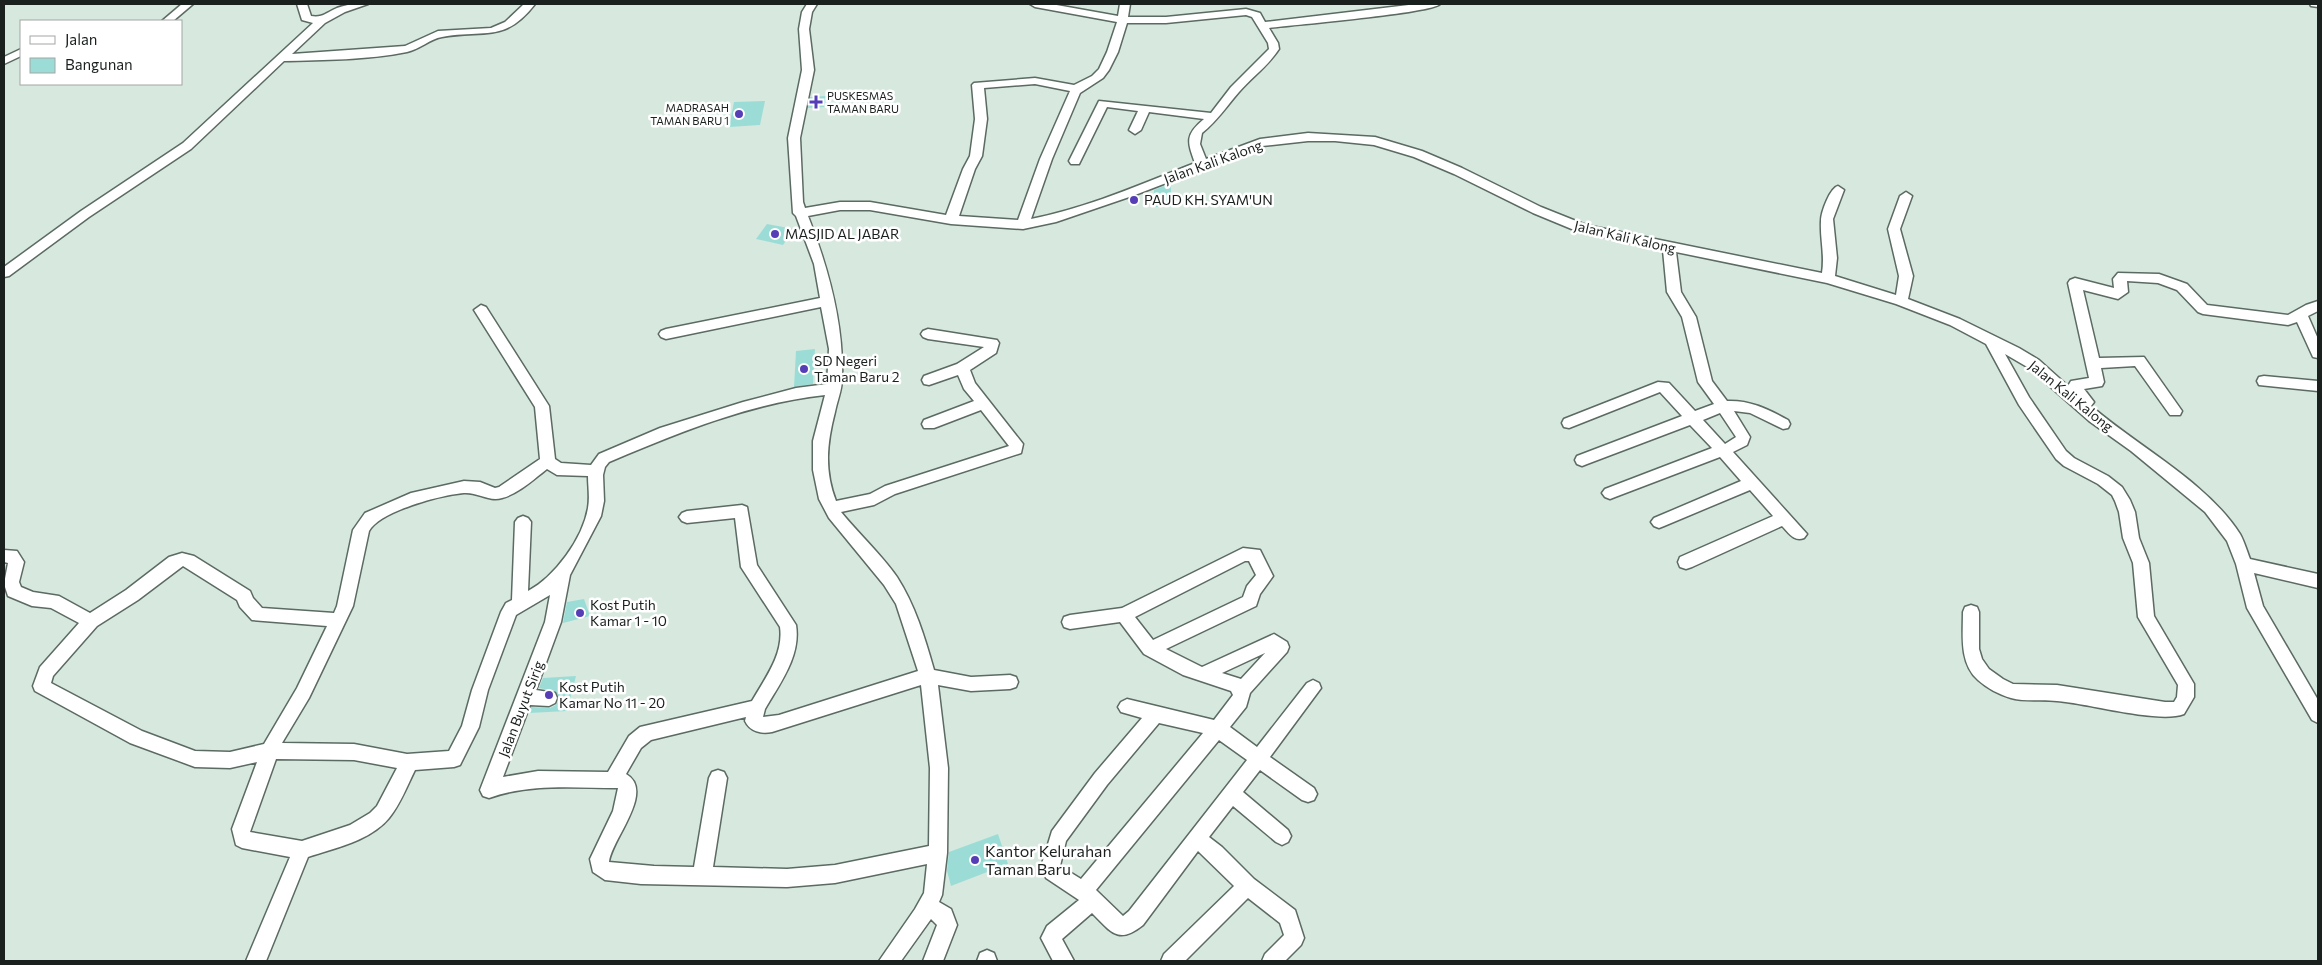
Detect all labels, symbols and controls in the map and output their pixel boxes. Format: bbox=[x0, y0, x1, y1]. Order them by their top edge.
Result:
legend bbox=[20, 20, 182, 85]
text: Jalan bbox=[65, 30, 97, 48]
text: Bangunan bbox=[65, 55, 133, 73]
place label: PUSKESMAS TAMAN BARU bbox=[827, 89, 899, 115]
marker: PUSKESMAS TAMAN BARU bbox=[809, 95, 823, 109]
place label: MADRASAH TAMAN BARU 1 bbox=[650, 101, 729, 127]
marker: MADRASAH TAMAN BARU 1 bbox=[733, 108, 745, 120]
street label: Jalan Kali Kalong bbox=[1161, 136, 1265, 187]
place label: PAUD KH. SYAM'UN bbox=[1144, 191, 1273, 208]
marker: PAUD KH. SYAM'UN bbox=[1128, 194, 1140, 206]
street label: Jalan Kali Kalong bbox=[1573, 217, 1678, 257]
place label: MASJID AL JABAR bbox=[785, 225, 899, 242]
marker: MASJID AL JABAR bbox=[769, 228, 781, 240]
place label: SD Negeri Taman Baru 2 bbox=[814, 352, 900, 385]
street label: Jalan Kali Kalong bbox=[2026, 356, 2117, 435]
marker: SD Negeri Taman Baru 2 bbox=[798, 363, 810, 375]
place label: Kost Putih Kamar 1 - 10 bbox=[590, 596, 667, 629]
marker: Kost Putih Kamar 1 - 10 bbox=[574, 607, 586, 619]
street label: Jalan Buyut Sirig bbox=[494, 658, 547, 759]
place label: Kost Putih Kamar No 11 - 20 bbox=[559, 678, 665, 711]
marker: Kost Putih Kamar No 11 - 20 bbox=[543, 689, 555, 701]
place label: Kantor Kelurahan Taman Baru bbox=[985, 841, 1112, 878]
marker: Kantor Kelurahan Taman Baru bbox=[969, 854, 981, 866]

